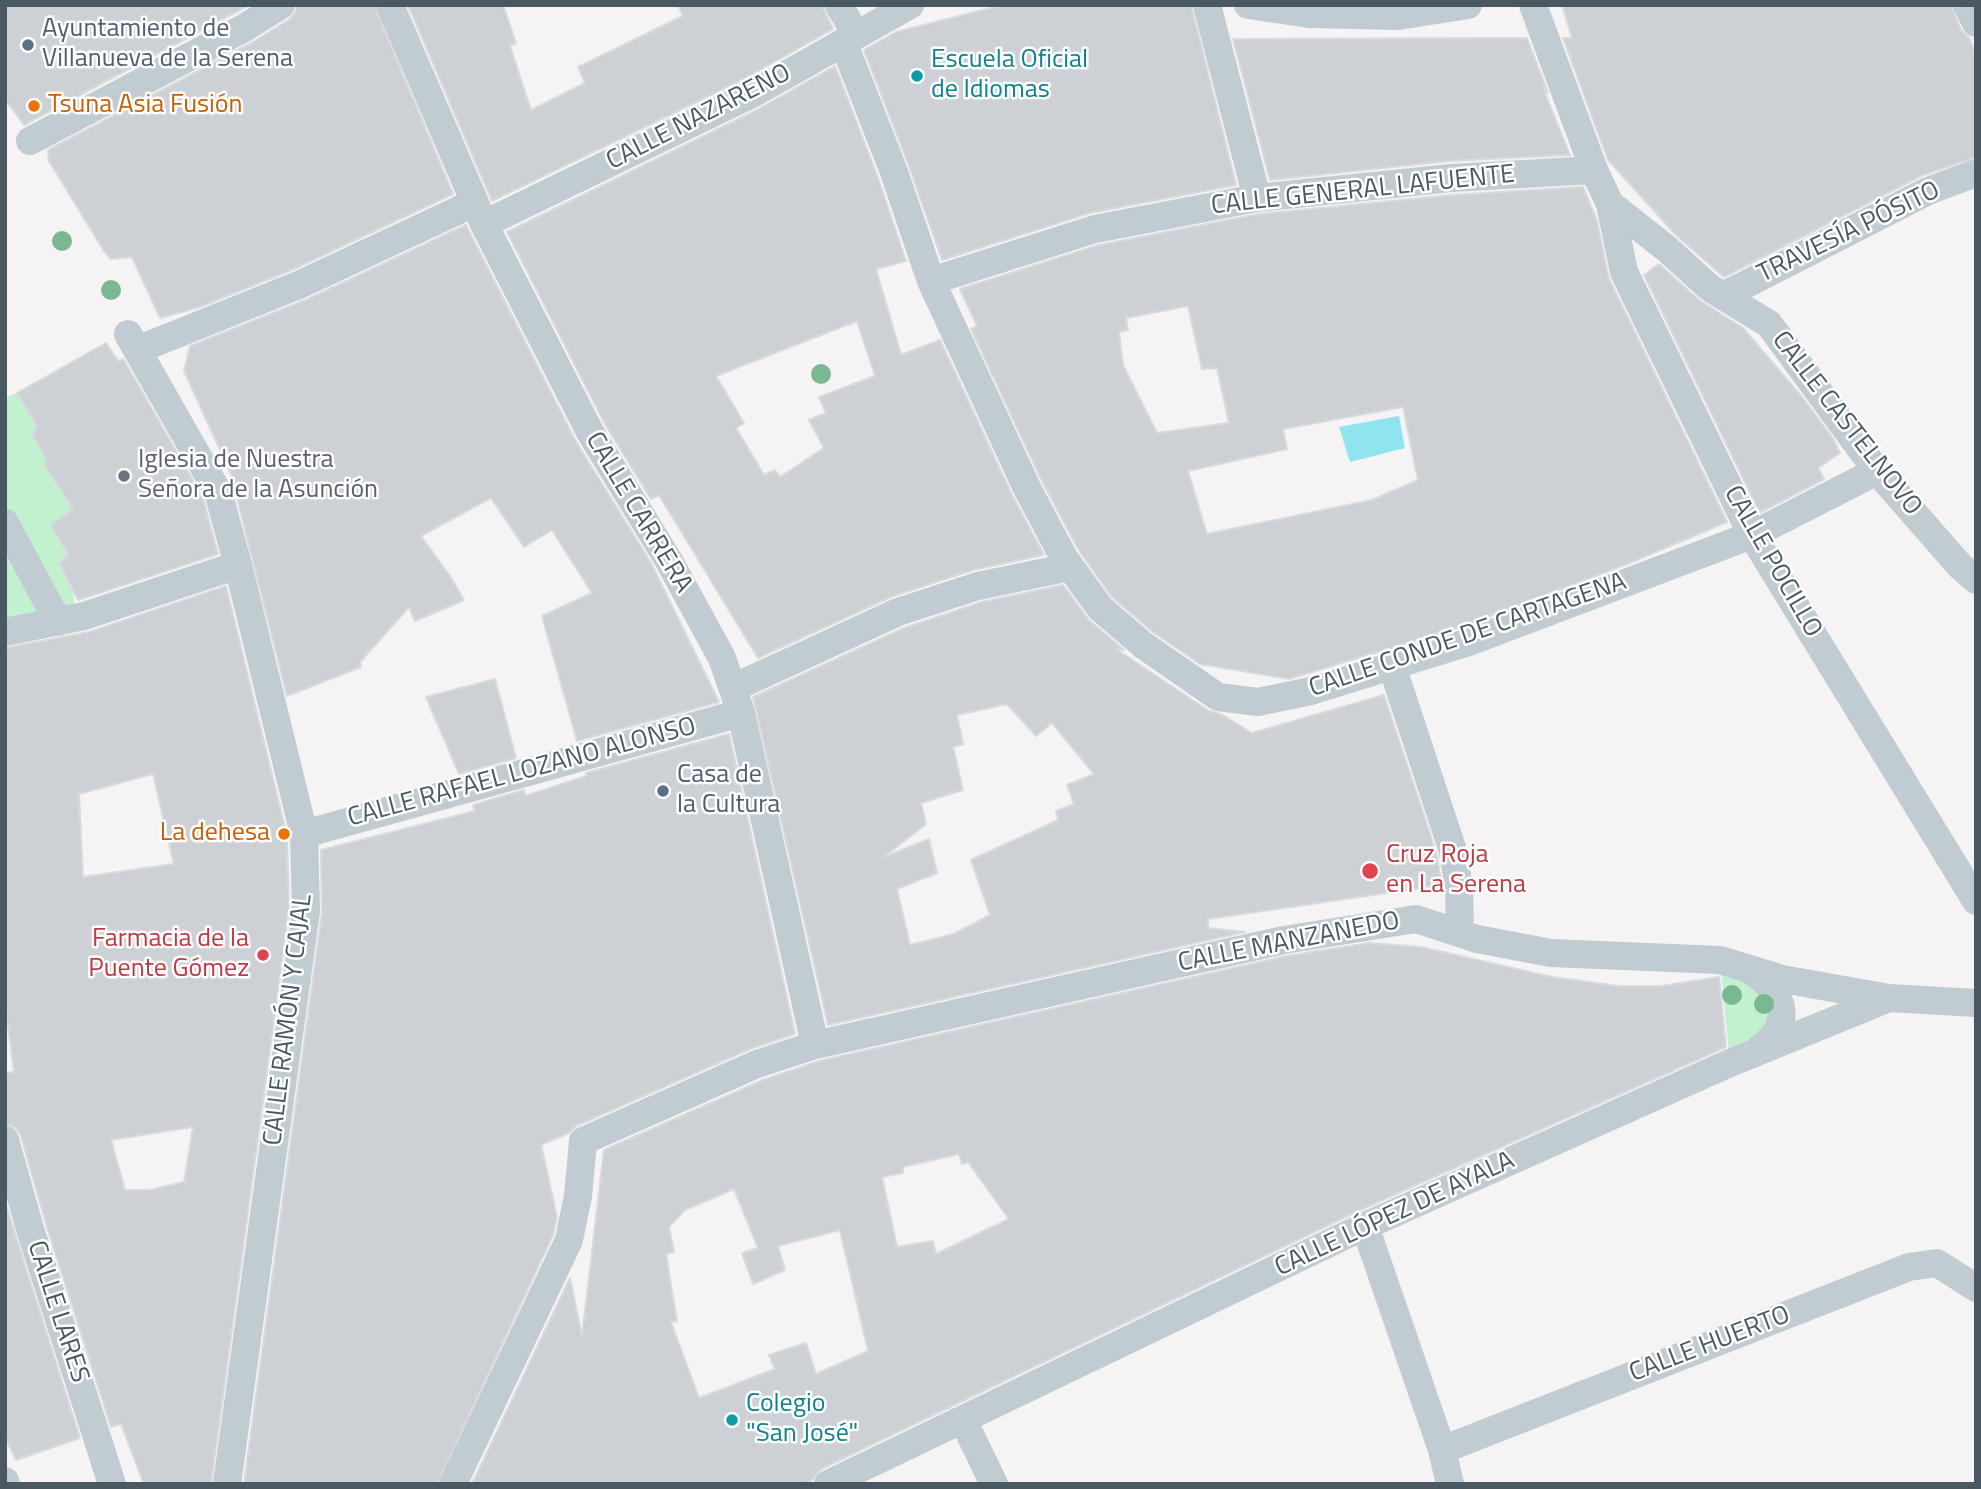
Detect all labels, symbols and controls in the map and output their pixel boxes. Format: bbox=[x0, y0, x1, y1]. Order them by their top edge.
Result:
place label: Ayuntamiento de Villanueva de la Serena bbox=[42, 14, 293, 76]
marker: Ayuntamiento de Villanueva de la Serena bbox=[20, 37, 36, 53]
place label: Escuela Oficial de Idiomas bbox=[931, 45, 1088, 106]
street label: CALLE NAZARENO bbox=[602, 58, 796, 178]
marker: Escuela Oficial de Idiomas bbox=[909, 68, 925, 84]
place label: Tsuna Asia Fusión bbox=[48, 90, 243, 122]
marker: Tsuna Asia Fusión bbox=[26, 98, 42, 114]
street label: CALLE GENERAL LAFUENTE bbox=[1210, 160, 1516, 222]
street label: TRAVESÍA PÓSITO bbox=[1753, 175, 1945, 291]
street label: CALLE CASTELNOVO bbox=[1764, 326, 1928, 522]
street label: CALLE CARRERA bbox=[578, 427, 698, 599]
place label: Iglesia de Nuestra Señora de la Asunción bbox=[138, 445, 378, 506]
marker: Iglesia de Nuestra Señora de la Asunción bbox=[116, 468, 132, 484]
street label: CALLE POCILLO bbox=[1716, 481, 1828, 643]
street label: CALLE CONDE DE CARTAGENA bbox=[1305, 567, 1631, 705]
street label: CALLE RAFAEL LOZANO ALONSO bbox=[345, 711, 699, 835]
place label: Casa de la Cultura bbox=[677, 760, 780, 822]
marker: Casa de la Cultura bbox=[655, 783, 671, 799]
place label: La dehesa bbox=[160, 818, 270, 850]
marker: La dehesa bbox=[276, 826, 292, 842]
place label: Cruz Roja en La Serena bbox=[1386, 840, 1526, 902]
marker: Cruz Roja en La Serena bbox=[1360, 861, 1380, 881]
street label: CALLE RAMÓN Y CAJAL bbox=[258, 893, 320, 1147]
street label: CALLE MANZANEDO bbox=[1176, 906, 1402, 980]
place label: Farmacia de la Puente Gómez bbox=[88, 924, 249, 986]
marker: Farmacia de la Puente Gómez bbox=[255, 947, 271, 963]
street label: CALLE LÓPEZ DE AYALA bbox=[1270, 1146, 1520, 1284]
street label: CALLE LARES bbox=[19, 1237, 95, 1387]
street label: CALLE HUERTO bbox=[1625, 1300, 1795, 1390]
place label: Colegio "San José" bbox=[746, 1389, 858, 1450]
marker: Colegio "San José" bbox=[724, 1412, 740, 1428]

